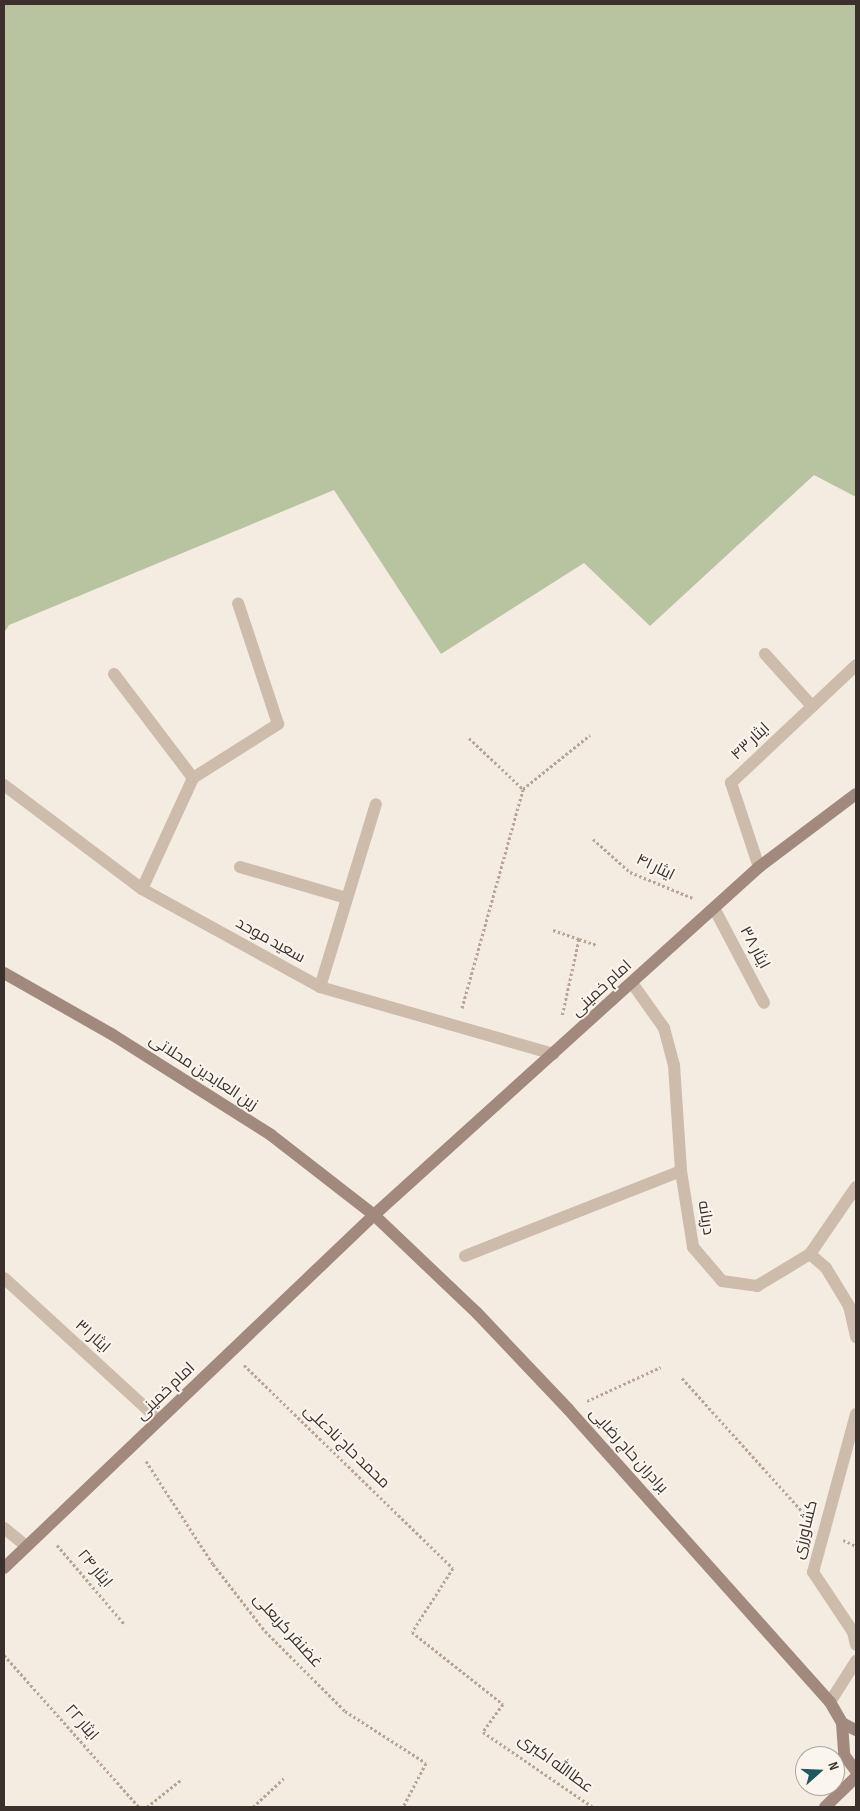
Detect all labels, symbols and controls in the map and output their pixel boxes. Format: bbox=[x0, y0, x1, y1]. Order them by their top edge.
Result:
street label: ایثار ۴۳ bbox=[728, 719, 774, 765]
street label: ایثار ۴۱ bbox=[633, 851, 677, 885]
street label: سعید موحد bbox=[232, 914, 308, 968]
street label: ایثار ۳۸ bbox=[735, 923, 773, 973]
street label: امام خمینی bbox=[568, 957, 636, 1021]
street label: زین العابدین محلاتی bbox=[145, 1031, 261, 1115]
street label: دریانه bbox=[693, 1199, 717, 1237]
street label: ایثار ۳۱ bbox=[71, 1316, 113, 1358]
street label: امام خمینی bbox=[132, 1359, 200, 1425]
street label: محمد حاج نادعلی bbox=[299, 1401, 393, 1493]
street label: برادران حاج رضایی bbox=[584, 1404, 672, 1498]
street label: کشاورزی bbox=[789, 1499, 823, 1561]
street label: ایثار ۲۴ bbox=[73, 1546, 115, 1592]
street label: غضنفر کربعلی bbox=[249, 1590, 325, 1672]
street label: ایثار ۲۲ bbox=[60, 1701, 102, 1745]
street label: عطاالله اکبری bbox=[514, 1730, 596, 1798]
north arrow bbox=[795, 1746, 845, 1796]
text: N bbox=[824, 1760, 843, 1772]

